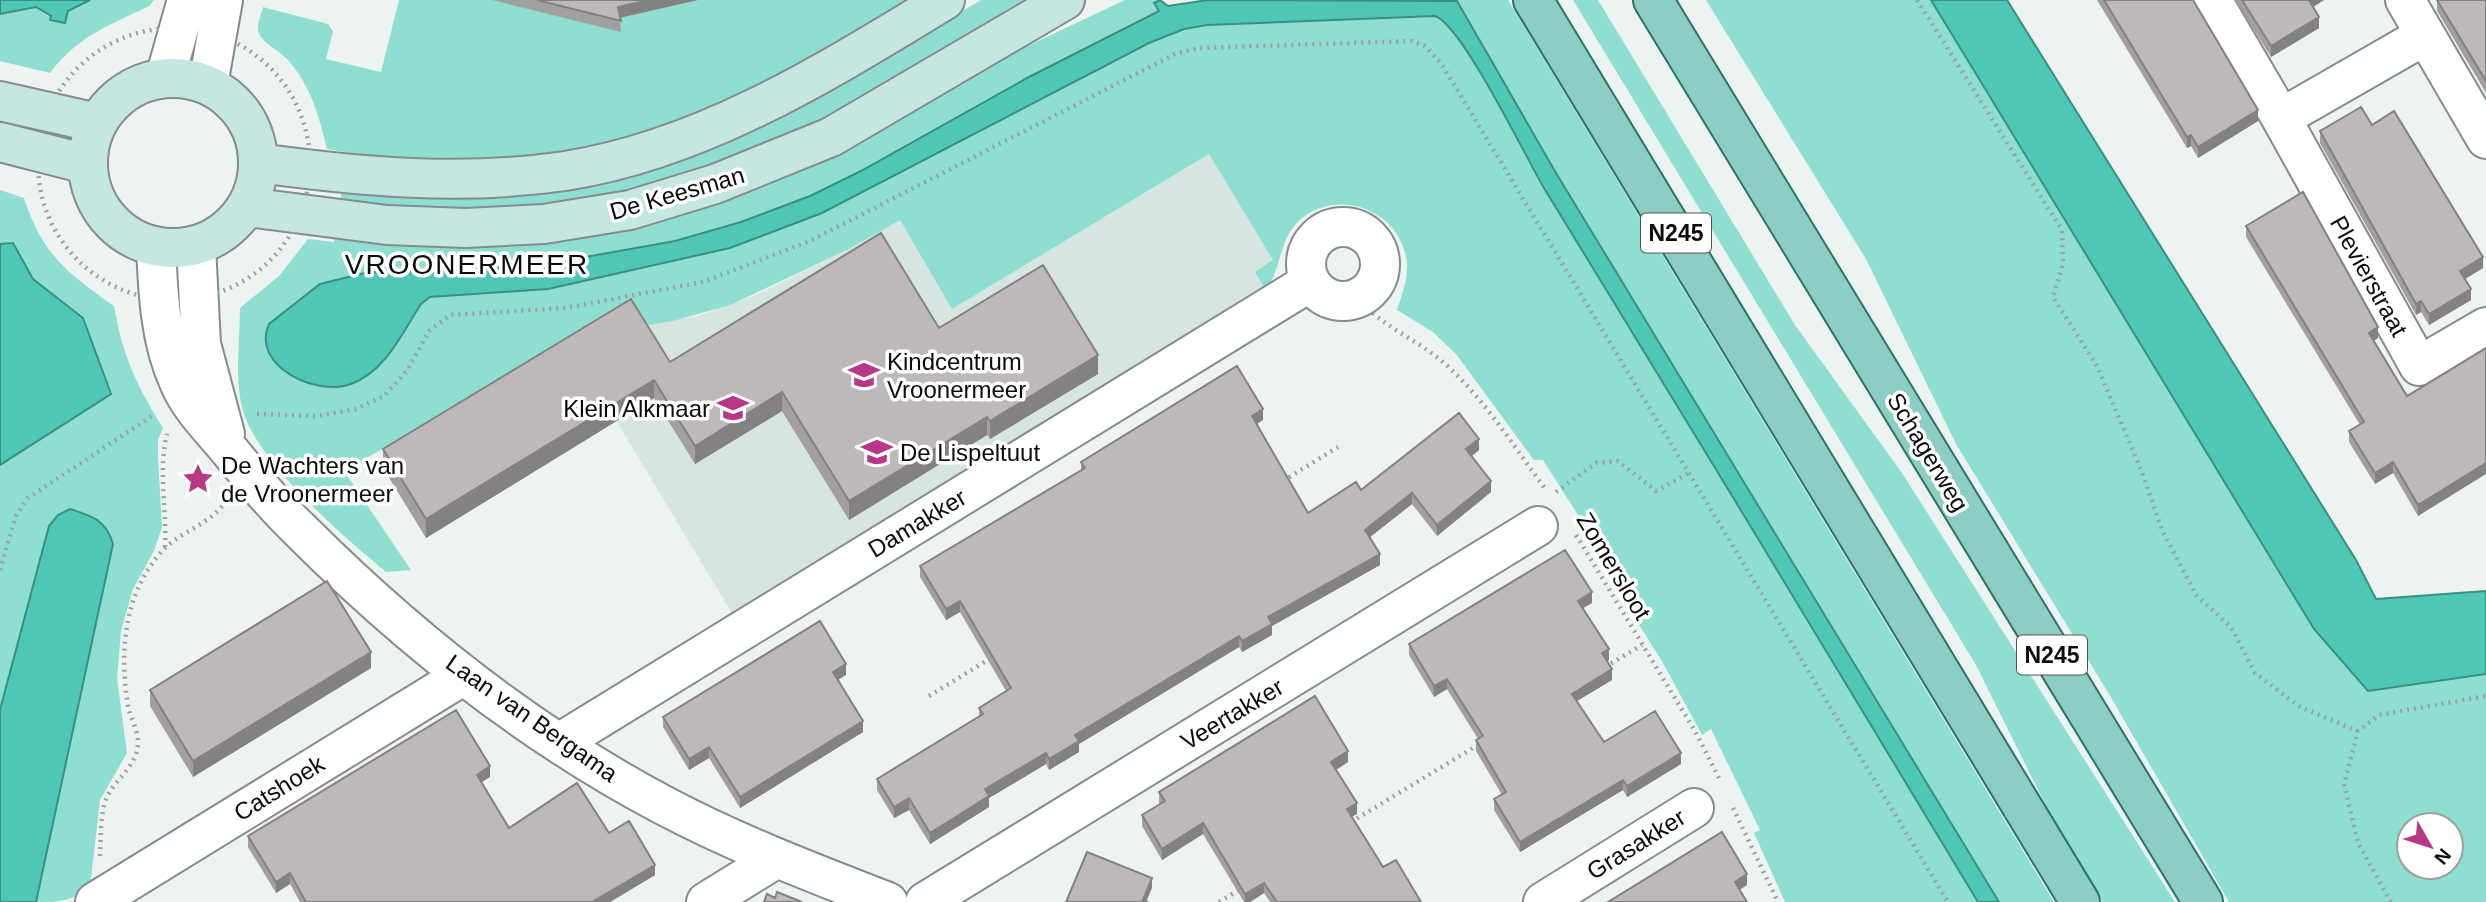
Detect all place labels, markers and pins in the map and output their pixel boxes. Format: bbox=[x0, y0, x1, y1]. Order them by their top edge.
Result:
place label: Kindcentrum Vroonermeer bbox=[887, 348, 1026, 403]
school or university icon: Kindcentrum Vroonermeer bbox=[847, 358, 881, 392]
school or university icon: Klein Alkmaar bbox=[716, 391, 750, 425]
place label: Klein Alkmaar bbox=[563, 395, 710, 422]
school or university icon: De Lispeltuut bbox=[860, 435, 894, 469]
place label: De Lispeltuut bbox=[900, 439, 1040, 466]
place label: De Wachters van de Vroonermeer bbox=[221, 452, 404, 507]
place icon: De Wachters van de Vroonermeer bbox=[181, 462, 215, 496]

